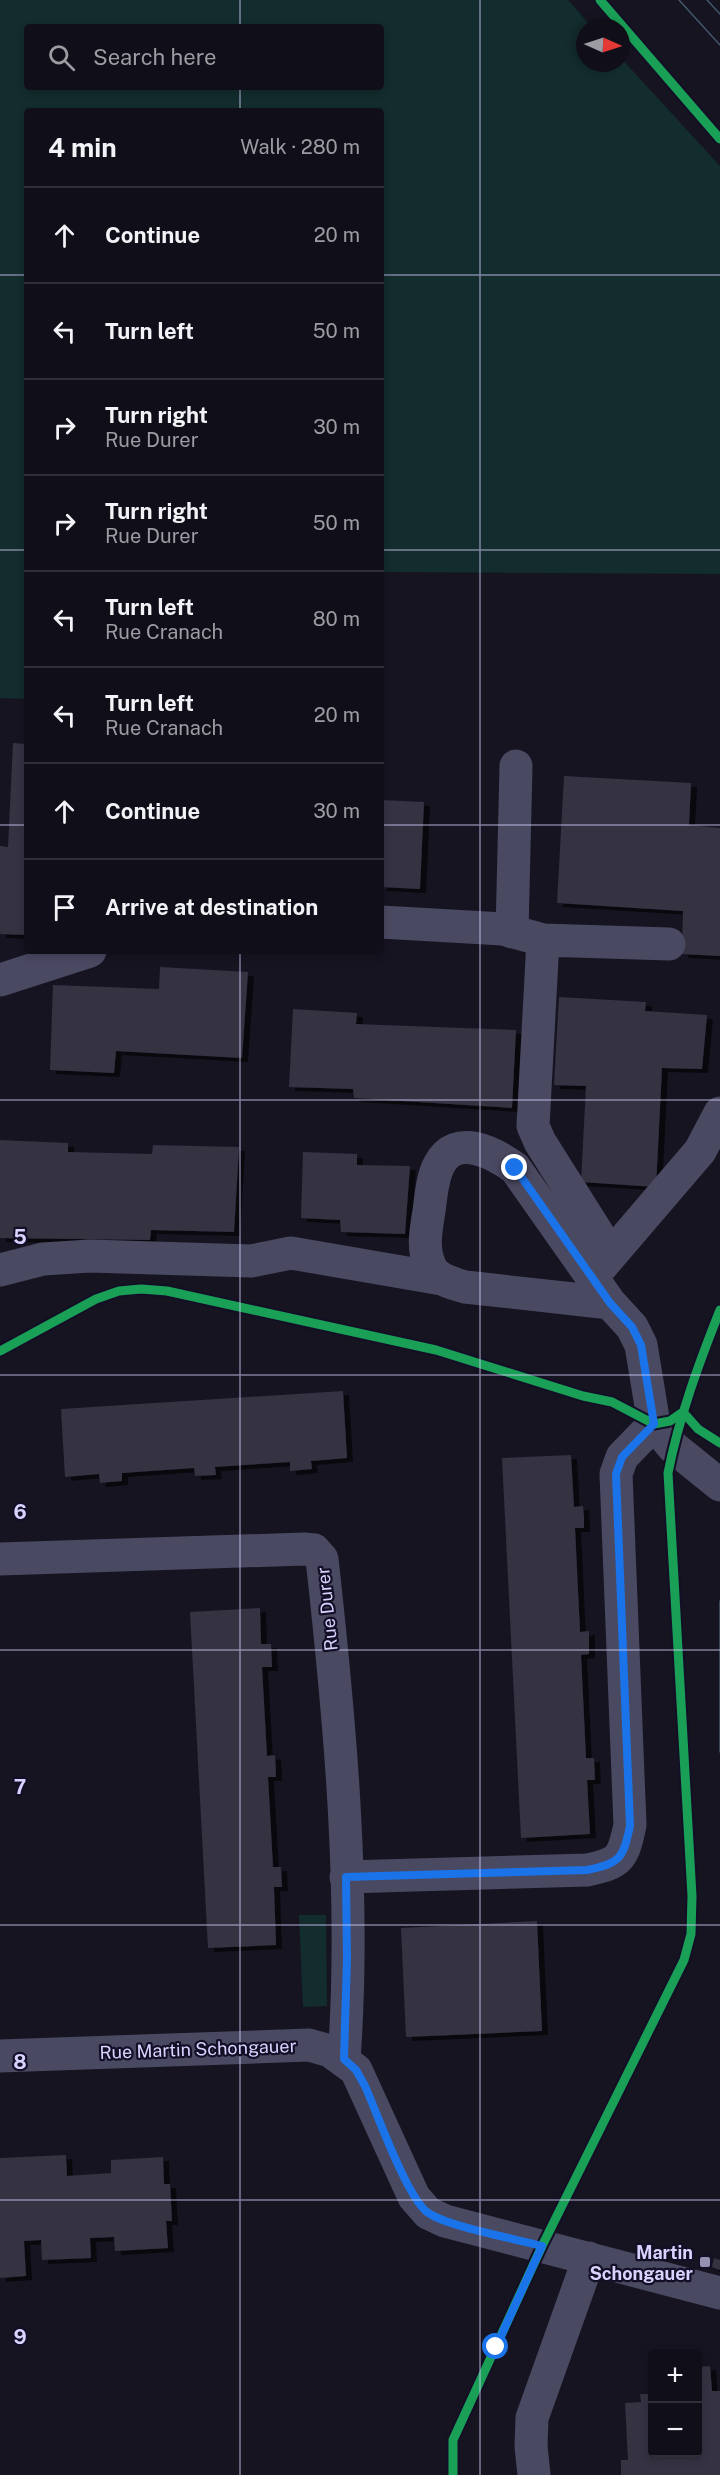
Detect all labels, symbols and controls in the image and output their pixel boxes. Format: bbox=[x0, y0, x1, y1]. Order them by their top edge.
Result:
north arrow bbox=[576, 18, 630, 72]
search box bbox=[24, 24, 384, 90]
icon: search bbox=[45, 41, 78, 74]
text: Search here bbox=[93, 44, 217, 70]
text: 4 min bbox=[48, 132, 117, 163]
text: Walk · 280 m bbox=[240, 135, 360, 159]
icon: ahead bbox=[48, 219, 81, 252]
text: Continue bbox=[105, 222, 200, 248]
text: 20 m bbox=[314, 223, 360, 247]
icon: left bbox=[48, 315, 81, 348]
text: Turn left bbox=[105, 318, 194, 344]
text: 50 m bbox=[313, 319, 360, 343]
text: Turn right bbox=[105, 402, 208, 428]
icon: right bbox=[48, 411, 81, 444]
text: 30 m bbox=[313, 415, 360, 439]
text: Rue Durer bbox=[105, 428, 198, 452]
text: Turn right bbox=[105, 498, 208, 524]
icon: right bbox=[48, 507, 81, 540]
text: 50 m bbox=[313, 511, 360, 535]
text: Rue Durer bbox=[105, 524, 198, 548]
text: Turn left bbox=[105, 594, 194, 620]
icon: left bbox=[48, 603, 81, 636]
text: 80 m bbox=[313, 607, 360, 631]
text: Rue Cranach bbox=[105, 620, 223, 644]
text: Turn left bbox=[105, 690, 194, 716]
icon: left bbox=[48, 699, 81, 732]
text: 20 m bbox=[314, 703, 360, 727]
text: Rue Cranach bbox=[105, 716, 223, 740]
icon: ahead bbox=[48, 795, 81, 828]
text: Continue bbox=[105, 798, 200, 824]
text: 30 m bbox=[313, 799, 360, 823]
icon: arrive bbox=[48, 891, 81, 924]
text: Arrive at destination bbox=[105, 894, 318, 920]
route end bbox=[501, 1154, 527, 1180]
text: 5 bbox=[13, 1225, 27, 1249]
text: 6 bbox=[13, 1500, 27, 1524]
street label: Rue Durer bbox=[312, 1566, 342, 1652]
text: 7 bbox=[14, 1775, 26, 1799]
street label: Rue Martin Schongauer bbox=[99, 2035, 297, 2063]
text: 8 bbox=[13, 2050, 27, 2074]
place label: Martin Schongauer bbox=[589, 2242, 694, 2284]
marker: Martin Schongauer bbox=[698, 2255, 712, 2269]
text: 9 bbox=[13, 2325, 27, 2349]
route start bbox=[482, 2333, 508, 2359]
map controls bbox=[648, 2349, 702, 2457]
button: + bbox=[648, 2349, 702, 2403]
button: − bbox=[648, 2403, 702, 2457]

